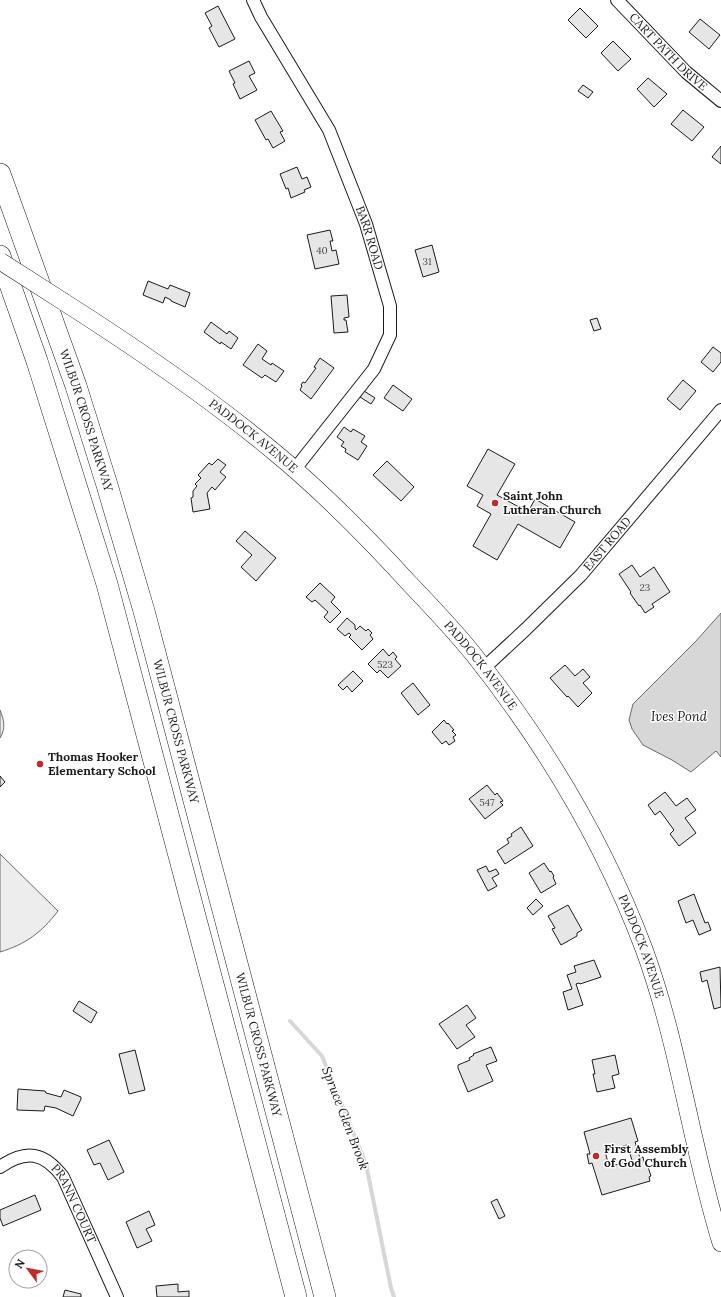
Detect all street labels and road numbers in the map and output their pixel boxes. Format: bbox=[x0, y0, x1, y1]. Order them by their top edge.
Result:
street label: CART PATH DRIVE bbox=[626, 10, 711, 94]
street label: BARR ROAD bbox=[353, 204, 387, 272]
street label: WILBUR CROSS PARKWAY bbox=[56, 347, 117, 493]
street label: PADDOCK AVENUE bbox=[206, 395, 301, 476]
street label: EAST ROAD bbox=[580, 514, 634, 574]
street label: PADDOCK AVENUE bbox=[441, 618, 521, 713]
street label: WILBUR CROSS PARKWAY bbox=[150, 658, 203, 806]
street label: PADDOCK AVENUE bbox=[615, 892, 668, 1000]
street label: WILBUR CROSS PARKWAY bbox=[233, 971, 285, 1119]
street label: PRANN COURT bbox=[48, 1160, 100, 1246]

